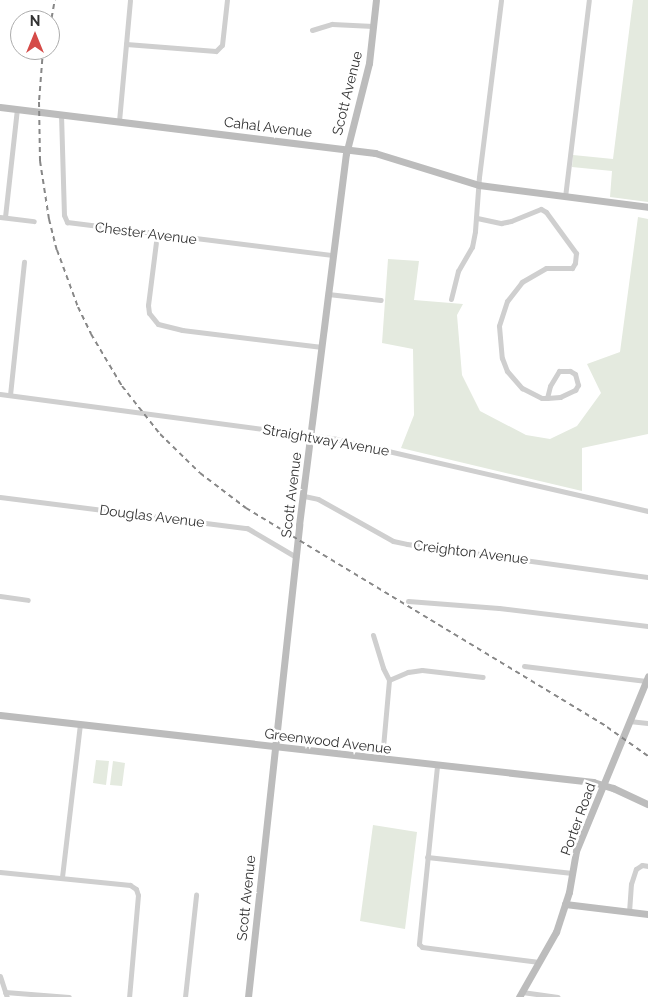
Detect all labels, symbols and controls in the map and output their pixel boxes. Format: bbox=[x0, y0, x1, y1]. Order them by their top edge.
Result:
north arrow bbox=[10, 10, 60, 60]
text: N bbox=[30, 13, 40, 29]
street label: Scott Avenue bbox=[328, 49, 366, 137]
street label: Cahal Avenue bbox=[223, 113, 313, 141]
street label: Chester Avenue bbox=[94, 218, 198, 248]
street label: Straightway Avenue bbox=[261, 421, 391, 459]
street label: Scott Avenue bbox=[277, 451, 305, 539]
street label: Douglas Avenue bbox=[98, 501, 206, 531]
street label: Creighton Avenue bbox=[412, 537, 530, 567]
street label: Greenwood Avenue bbox=[263, 725, 393, 757]
street label: Porter Road bbox=[557, 780, 599, 858]
street label: Scott Avenue bbox=[233, 854, 259, 942]

